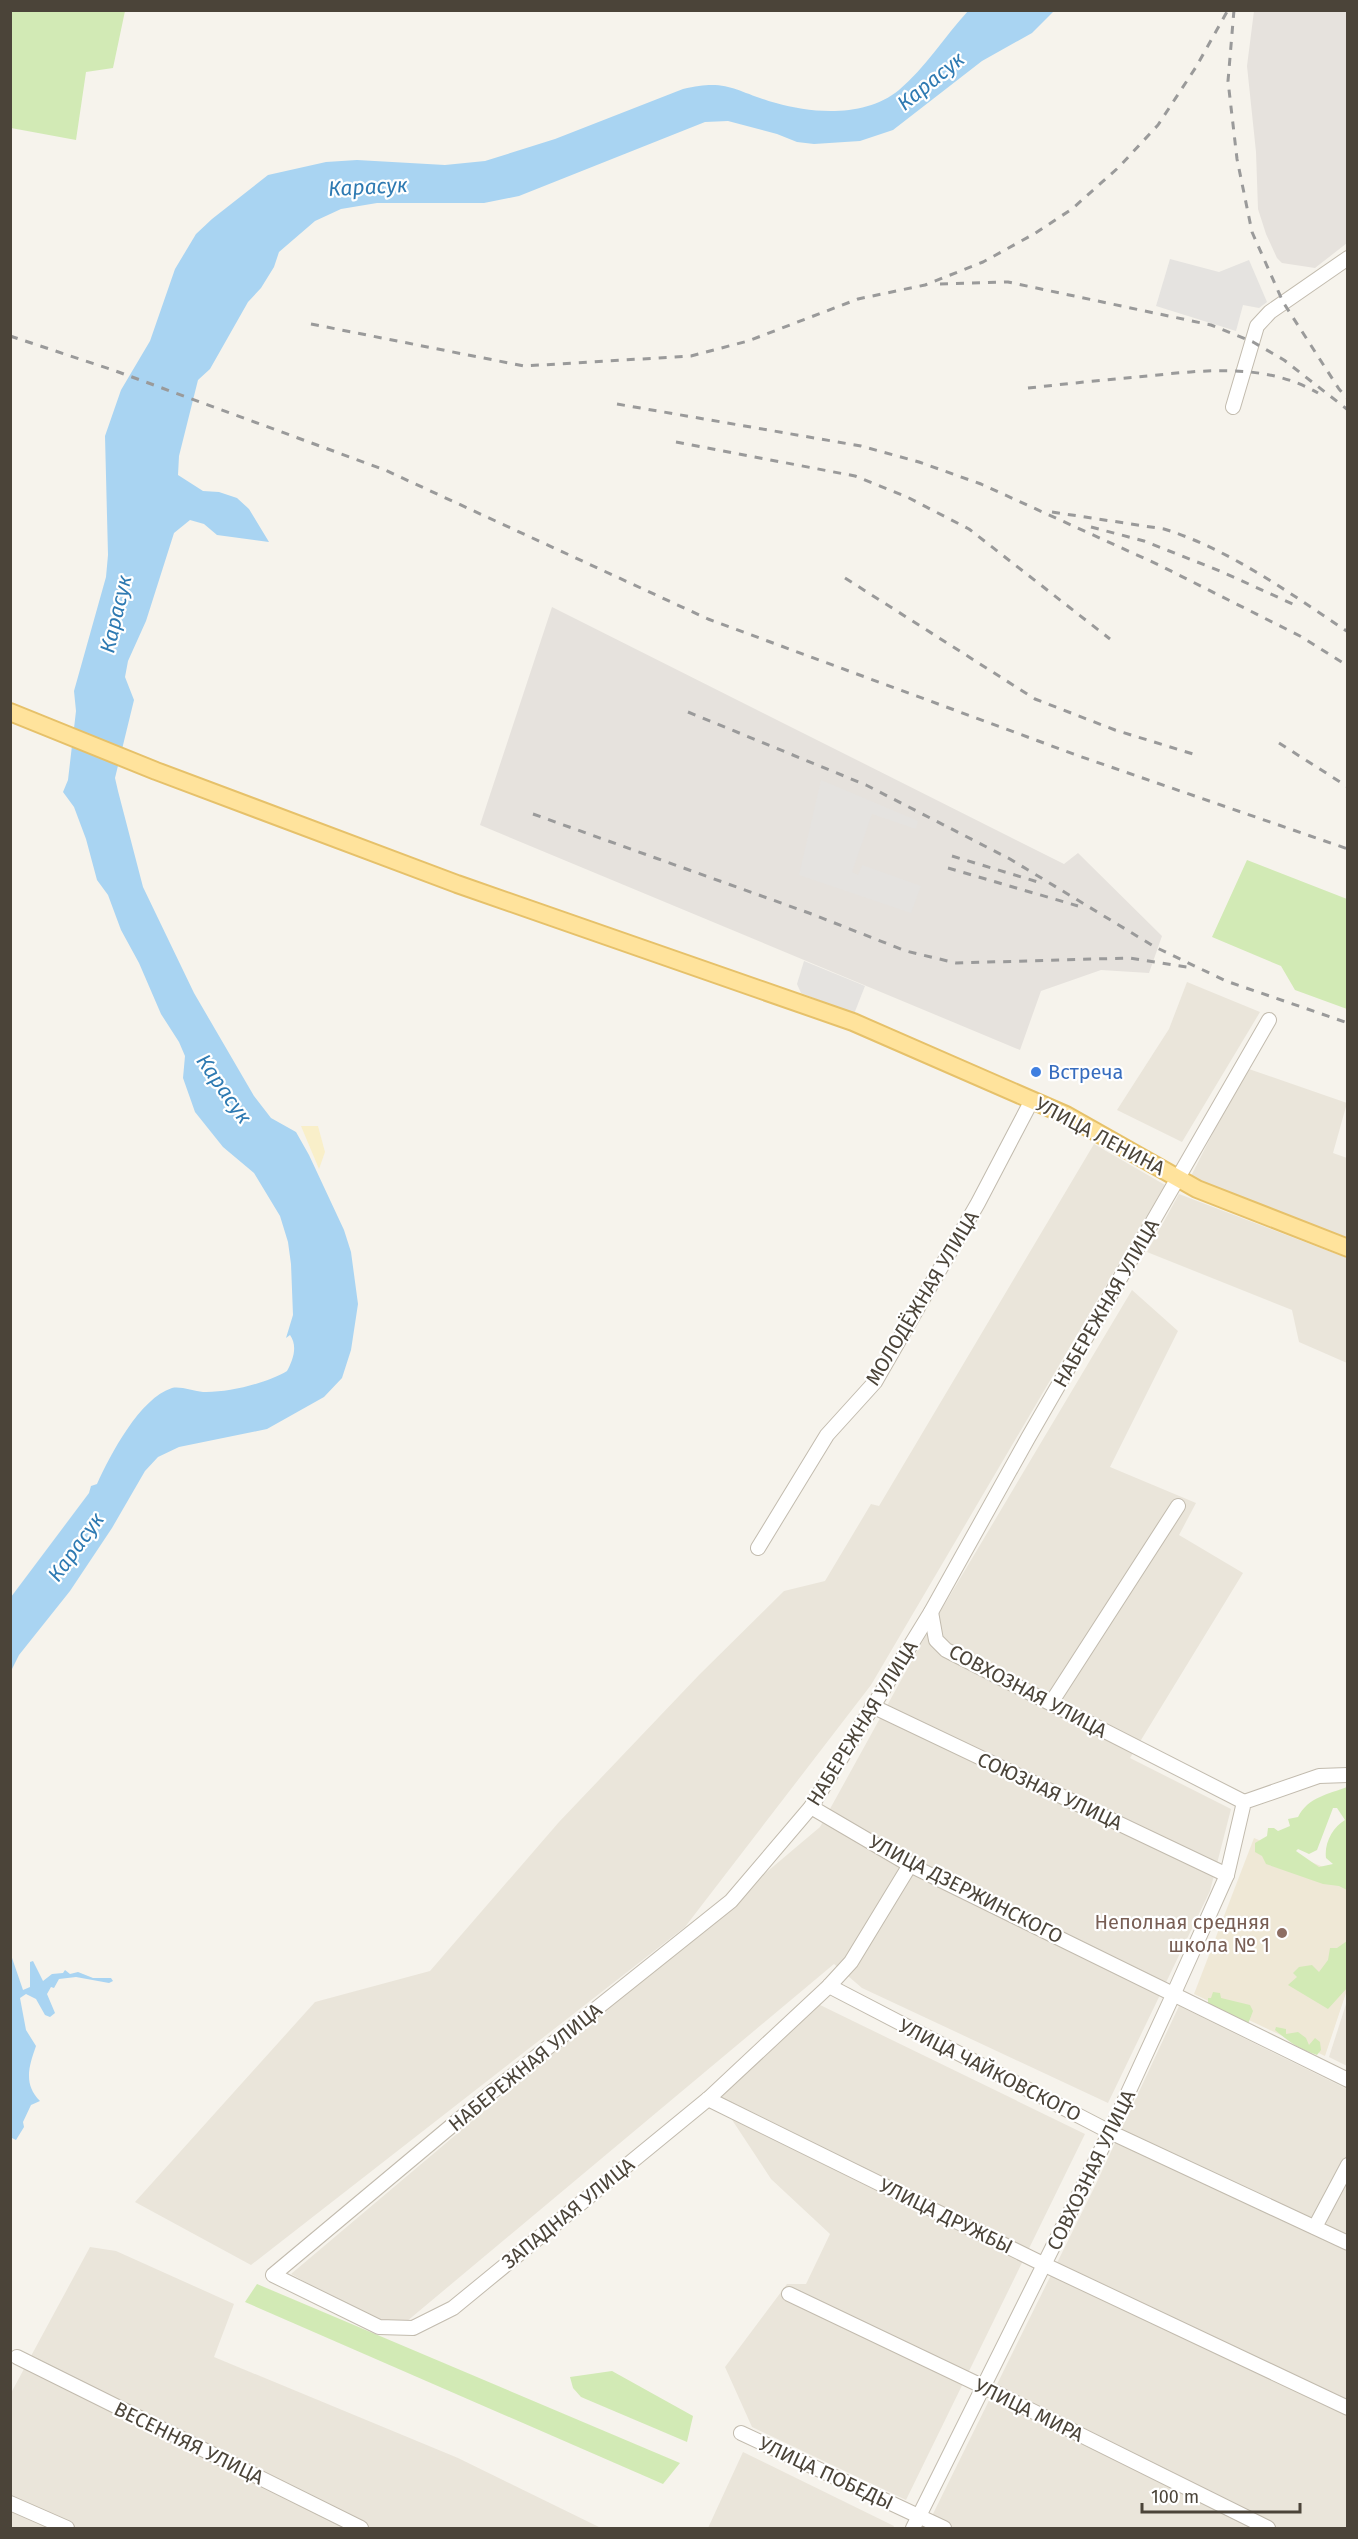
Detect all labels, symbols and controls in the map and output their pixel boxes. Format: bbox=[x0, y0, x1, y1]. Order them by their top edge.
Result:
water label: Карасук bbox=[892, 46, 970, 116]
water label: Карасук bbox=[328, 172, 408, 202]
water label: Карасук bbox=[94, 572, 138, 656]
water label: Карасук bbox=[191, 1049, 257, 1129]
place label: Встреча bbox=[1048, 1060, 1123, 1084]
marker: Встреча bbox=[1029, 1065, 1043, 1079]
street label: УЛИЦА ЛЕНИНА bbox=[1031, 1092, 1169, 1181]
street label: МОЛОДЁЖНАЯ УЛИЦА bbox=[860, 1206, 984, 1390]
street label: НАБЕРЕЖНАЯ УЛИЦА bbox=[1048, 1214, 1164, 1391]
water label: Карасук bbox=[42, 1507, 110, 1587]
street label: НАБЕРЕЖНАЯ УЛИЦА bbox=[801, 1635, 923, 1810]
street label: СОВХОЗНАЯ УЛИЦА bbox=[945, 1639, 1112, 1743]
street label: СОЮЗНАЯ УЛИЦА bbox=[974, 1747, 1127, 1835]
street label: УЛИЦА ДЗЕРЖИНСКОГО bbox=[865, 1830, 1067, 1948]
place label: Неполная средняя школа № 1 bbox=[1094, 1910, 1270, 1957]
marker: Неполная средняя школа № 1 bbox=[1275, 1926, 1289, 1940]
street label: НАБЕРЕЖНАЯ УЛИЦА bbox=[443, 1997, 607, 2136]
street label: УЛИЦА ЧАЙКОВСКОГО bbox=[895, 2014, 1085, 2126]
street label: СОВХОЗНАЯ УЛИЦА bbox=[1042, 2085, 1140, 2254]
street label: ЗАПАДНАЯ УЛИЦА bbox=[497, 2152, 639, 2274]
street label: УЛИЦА ДРУЖБЫ bbox=[875, 2173, 1017, 2259]
street label: УЛИЦА МИРА bbox=[971, 2373, 1088, 2447]
street label: ВЕСЕННЯЯ УЛИЦА bbox=[110, 2396, 268, 2490]
street label: УЛИЦА ПОБЕДЫ bbox=[755, 2431, 897, 2515]
scale bar bbox=[1142, 2476, 1300, 2514]
text: 100 m bbox=[1151, 2486, 1199, 2508]

